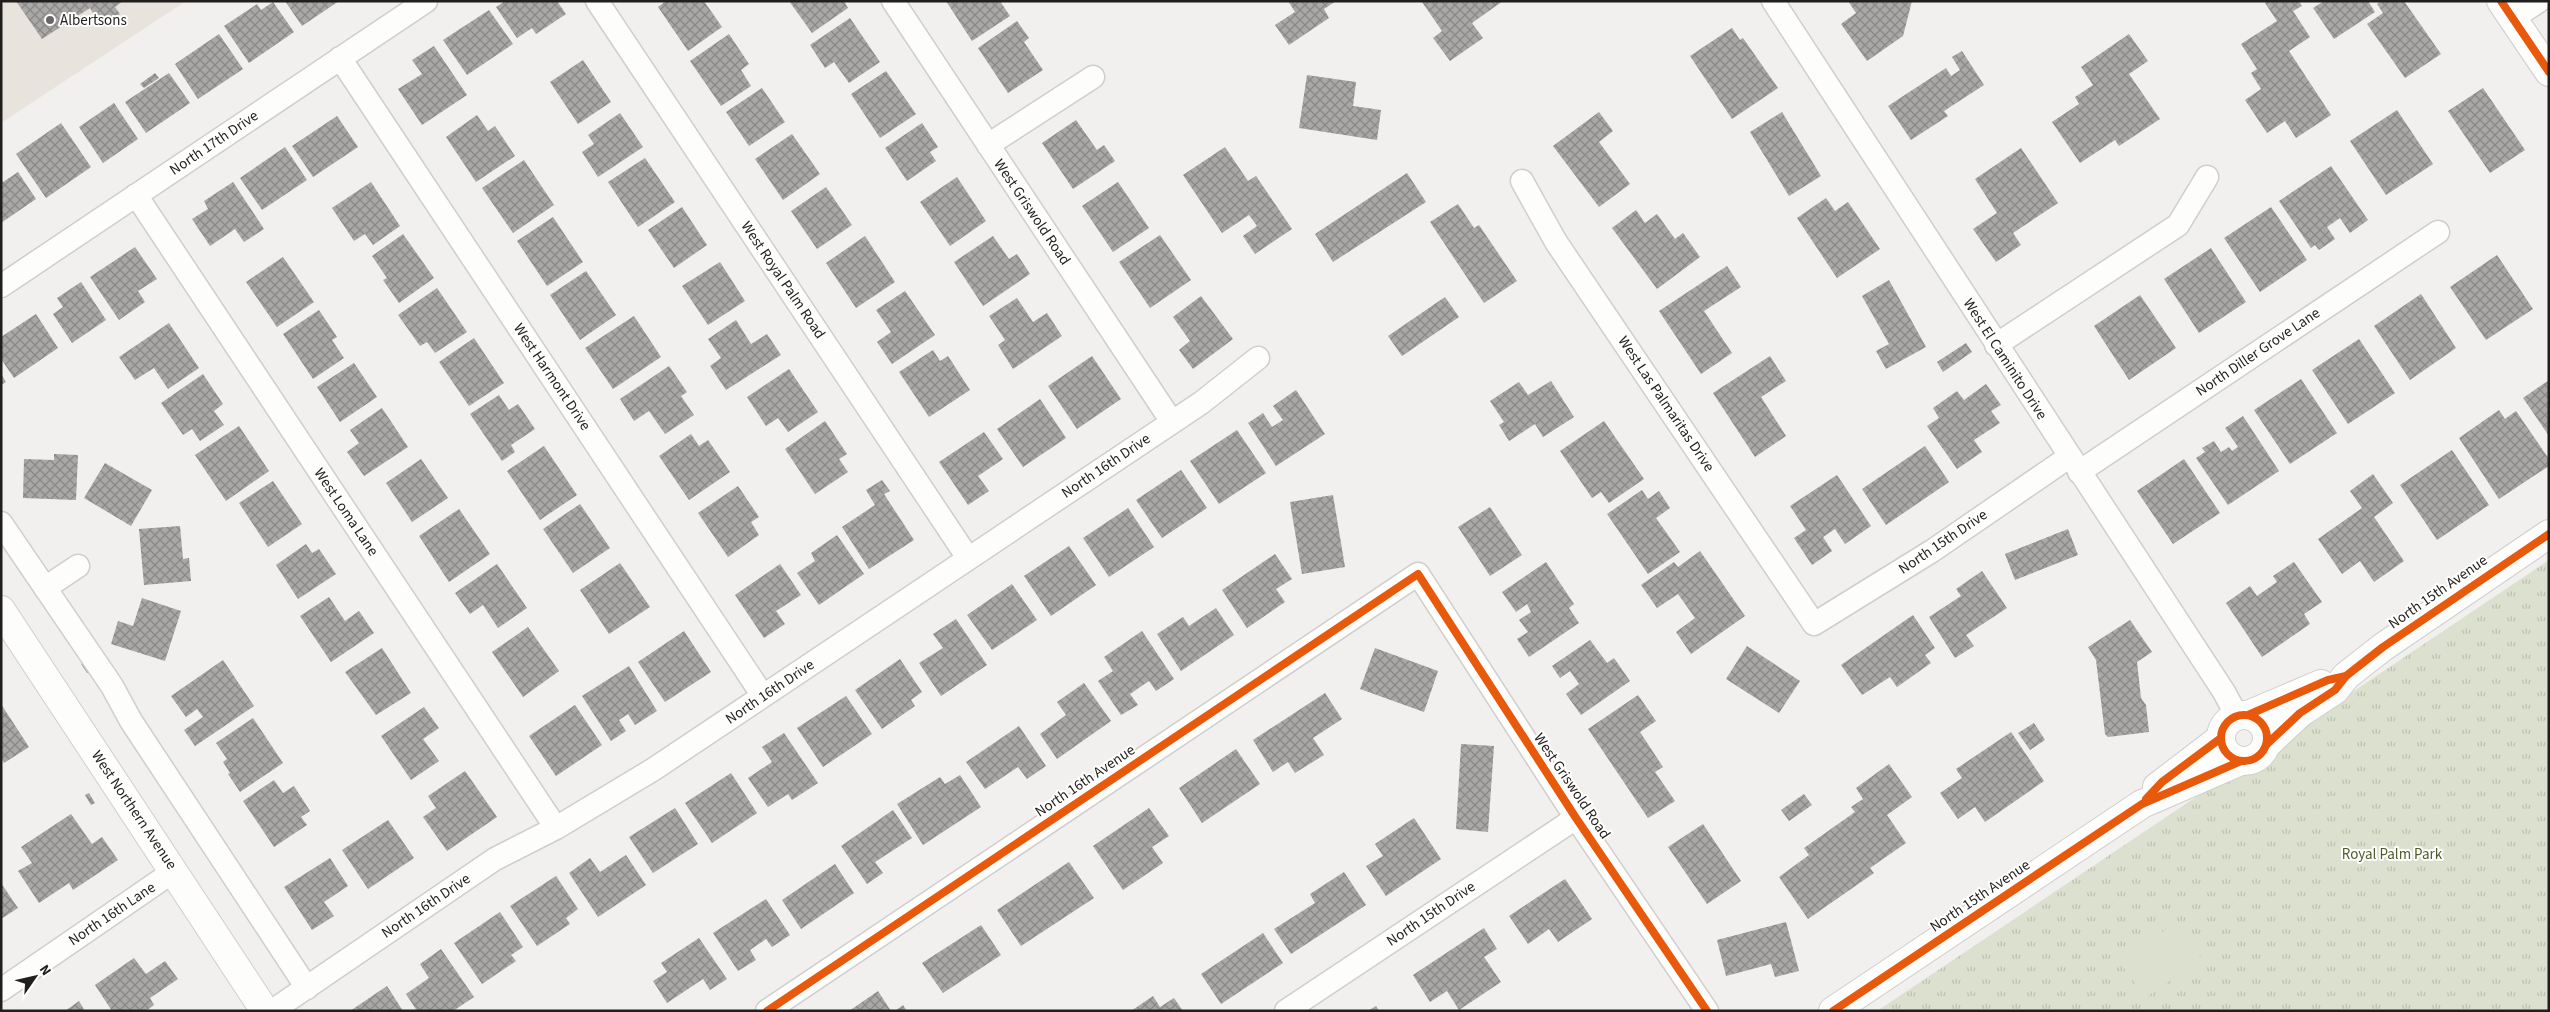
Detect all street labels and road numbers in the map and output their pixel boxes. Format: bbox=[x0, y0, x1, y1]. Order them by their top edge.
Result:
street label: North 17th Drive bbox=[165, 106, 263, 180]
street label: West Griswold Road bbox=[989, 155, 1075, 269]
street label: West Royal Palm Road bbox=[736, 217, 830, 343]
street label: West El Caminito Drive bbox=[1958, 294, 2052, 424]
street label: North Diller Grove Lane bbox=[2192, 303, 2324, 401]
street label: West Harmont Drive bbox=[508, 319, 596, 435]
street label: West Las Palmaritas Drive bbox=[1613, 332, 1719, 476]
street label: North 16th Drive bbox=[1057, 429, 1155, 503]
street label: West Loma Lane bbox=[309, 464, 383, 560]
street label: North 15th Drive bbox=[1894, 505, 1992, 579]
street label: North 15th Avenue bbox=[2384, 550, 2492, 634]
street label: North 16th Drive bbox=[721, 655, 819, 729]
street label: West Griswold Road bbox=[1529, 729, 1615, 843]
street label: North 16th Avenue bbox=[1031, 740, 1139, 822]
street label: West Northern Avenue bbox=[86, 746, 182, 874]
street label: North 15th Avenue bbox=[1926, 855, 2034, 937]
street label: North 16th Drive bbox=[377, 869, 475, 943]
street label: North 16th Lane bbox=[64, 877, 160, 951]
street label: North 15th Drive bbox=[1382, 877, 1480, 951]

